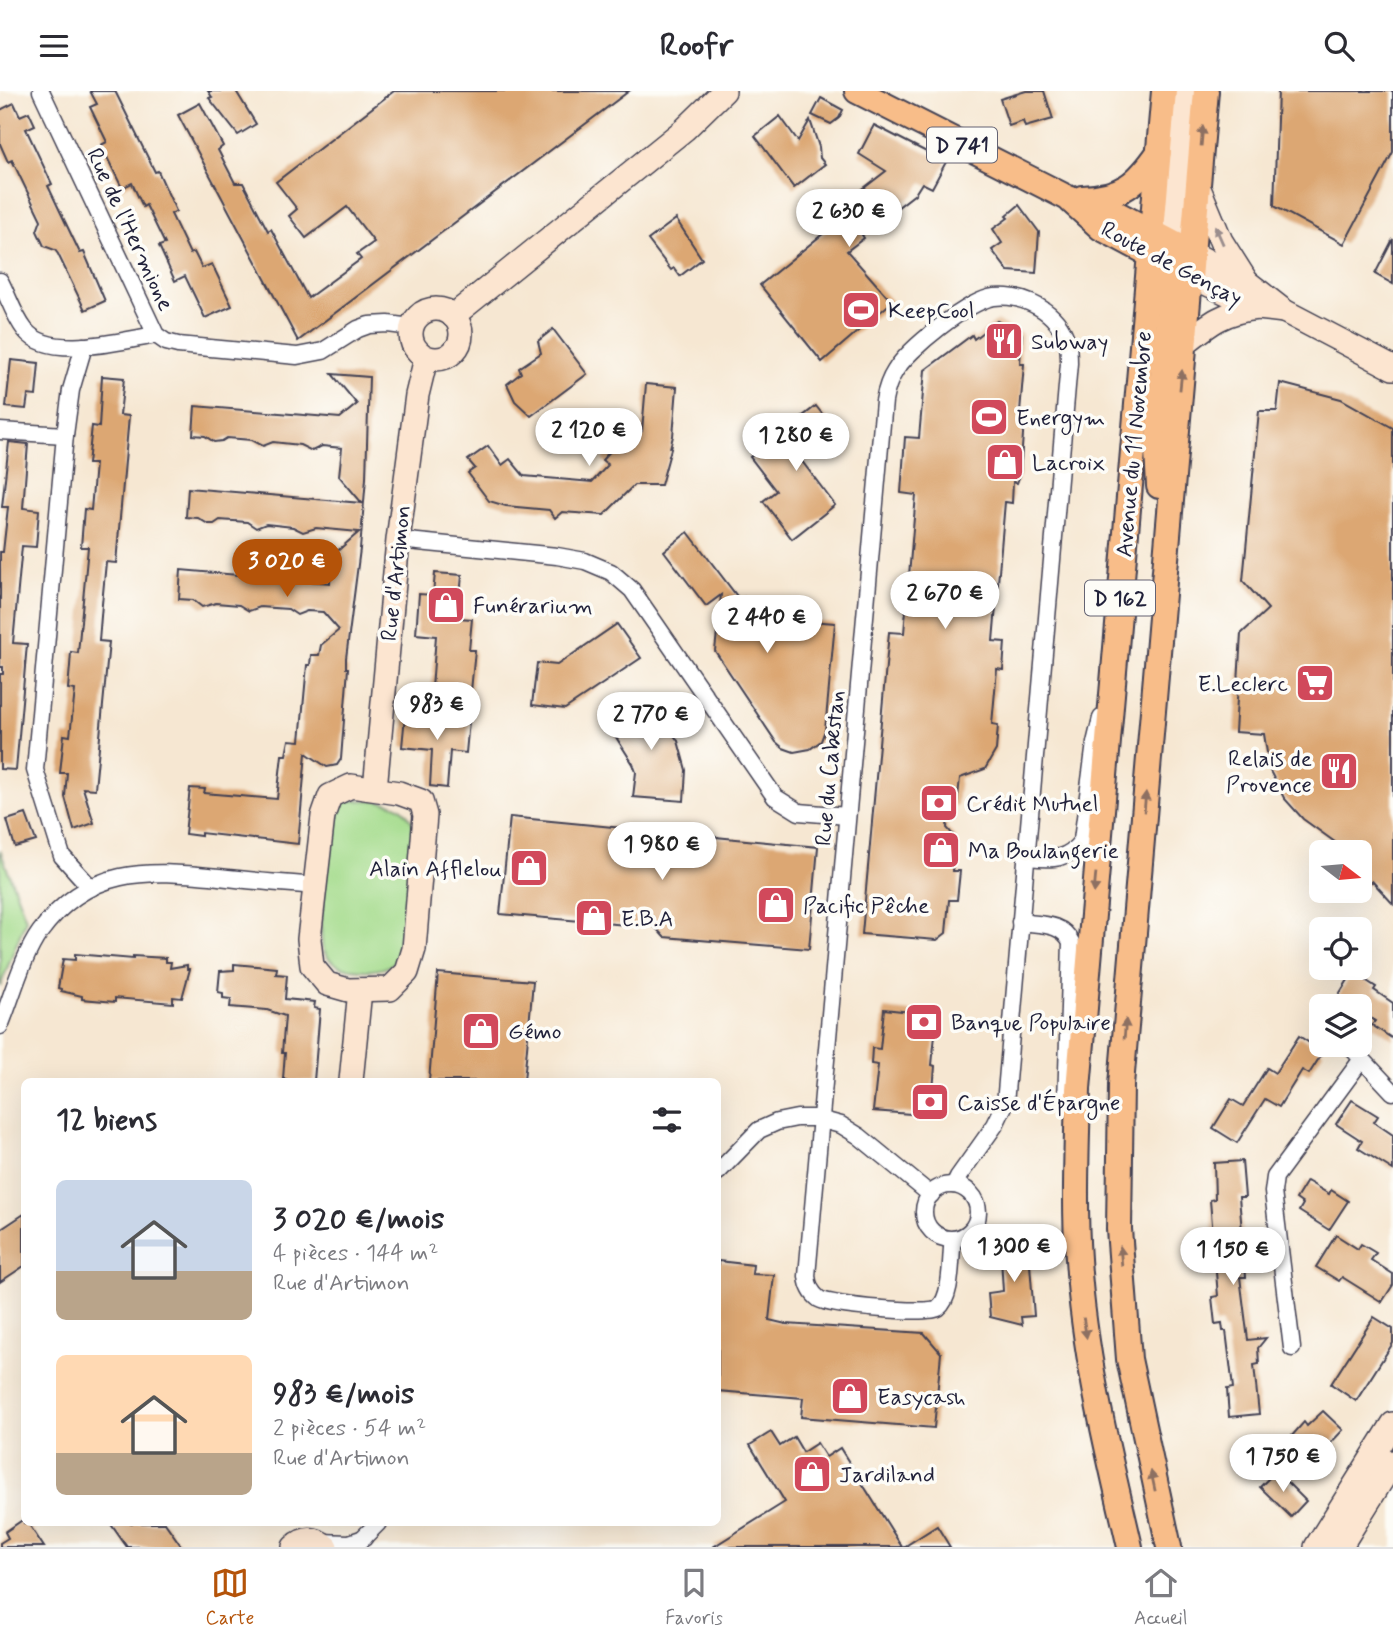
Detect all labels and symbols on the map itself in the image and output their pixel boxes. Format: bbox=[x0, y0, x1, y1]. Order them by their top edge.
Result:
one-way arrow bbox=[1197, 125, 1208, 147]
road number: D 741 bbox=[927, 127, 997, 163]
street label: Rue de l'Hermione bbox=[78, 144, 180, 316]
pin: 2 630 € bbox=[784, 190, 914, 249]
street label: Route de Gençay bbox=[1095, 215, 1247, 315]
one-way arrow bbox=[1213, 225, 1224, 246]
sports icon: KeepCool bbox=[840, 289, 882, 331]
place label: KeepCool bbox=[888, 297, 975, 327]
restaurant icon: Subway bbox=[983, 320, 1025, 362]
place label: Subway bbox=[1031, 328, 1108, 358]
street label: Avenue du 11 Novembre bbox=[1110, 330, 1160, 559]
one-way arrow bbox=[1176, 369, 1187, 391]
sports icon: Energym bbox=[968, 396, 1010, 438]
place label: Energym bbox=[1016, 404, 1105, 436]
pin: 2 120 € bbox=[524, 409, 654, 468]
pin: 1 280 € bbox=[731, 413, 861, 473]
shop icon: Lacroix bbox=[984, 441, 1026, 483]
place label: Lacroix bbox=[1032, 449, 1105, 479]
street label: Rue d'Artimon bbox=[375, 504, 419, 643]
pin: 3 020 € bbox=[222, 539, 352, 599]
pin: 2 670 € bbox=[880, 571, 1010, 631]
road number: D 162 bbox=[1085, 581, 1155, 615]
shop icon: Funérarium bbox=[425, 584, 467, 626]
place label: Funérarium bbox=[473, 592, 593, 622]
pin: 2 440 € bbox=[702, 595, 832, 655]
supermarket icon: E.Leclerc bbox=[1294, 662, 1336, 704]
place label: E.Leclerc bbox=[1198, 670, 1288, 700]
pin: 983 € bbox=[388, 683, 486, 742]
street label: Rue du Cabestan bbox=[809, 689, 853, 847]
pin: 2 770 € bbox=[586, 693, 716, 752]
place label: Relais de Provence bbox=[1226, 745, 1312, 801]
restaurant icon: Relais de Provence bbox=[1318, 750, 1360, 792]
bank icon: Crédit Mutuel bbox=[918, 782, 960, 824]
place label: Crédit Mutuel bbox=[966, 790, 1099, 820]
one-way arrow bbox=[1139, 791, 1150, 813]
pin: 1 980 € bbox=[597, 823, 727, 882]
shop icon: Ma Boulangerie bbox=[920, 829, 962, 871]
place label: Ma Boulangerie bbox=[968, 837, 1119, 869]
north arrow bbox=[1309, 840, 1372, 903]
shop icon: Alain Afflelou bbox=[508, 847, 550, 889]
place label: Alain Afflelou bbox=[369, 855, 502, 885]
one-way arrow bbox=[1089, 872, 1100, 894]
shop icon: Pacific Pêche bbox=[755, 884, 797, 926]
place label: Pacific Pêche bbox=[803, 892, 929, 922]
shop icon: E.B.A bbox=[573, 897, 615, 939]
place label: E.B.A bbox=[621, 905, 674, 935]
bank icon: Banque Populaire bbox=[903, 1001, 945, 1043]
place label: Banque Populaire bbox=[951, 1009, 1111, 1039]
shop icon: Gémo bbox=[460, 1010, 502, 1052]
one-way arrow bbox=[1120, 1017, 1131, 1039]
place label: Gémo bbox=[508, 1018, 562, 1048]
bank icon: Caisse d'Épargne bbox=[909, 1081, 951, 1123]
place label: Caisse d'Épargne bbox=[957, 1088, 1120, 1121]
pin: 1 300 € bbox=[949, 1225, 1079, 1284]
pin: 1 150 € bbox=[1168, 1227, 1298, 1287]
one-way arrow bbox=[1115, 1245, 1126, 1267]
one-way arrow bbox=[1080, 1317, 1091, 1339]
shop icon: Easycash bbox=[829, 1375, 871, 1417]
place label: Easycash bbox=[877, 1383, 966, 1413]
pin: 1 750 € bbox=[1218, 1435, 1348, 1494]
shop icon: Jardiland bbox=[791, 1453, 833, 1495]
place label: Jardiland bbox=[839, 1461, 935, 1491]
one-way arrow bbox=[1148, 1470, 1159, 1492]

